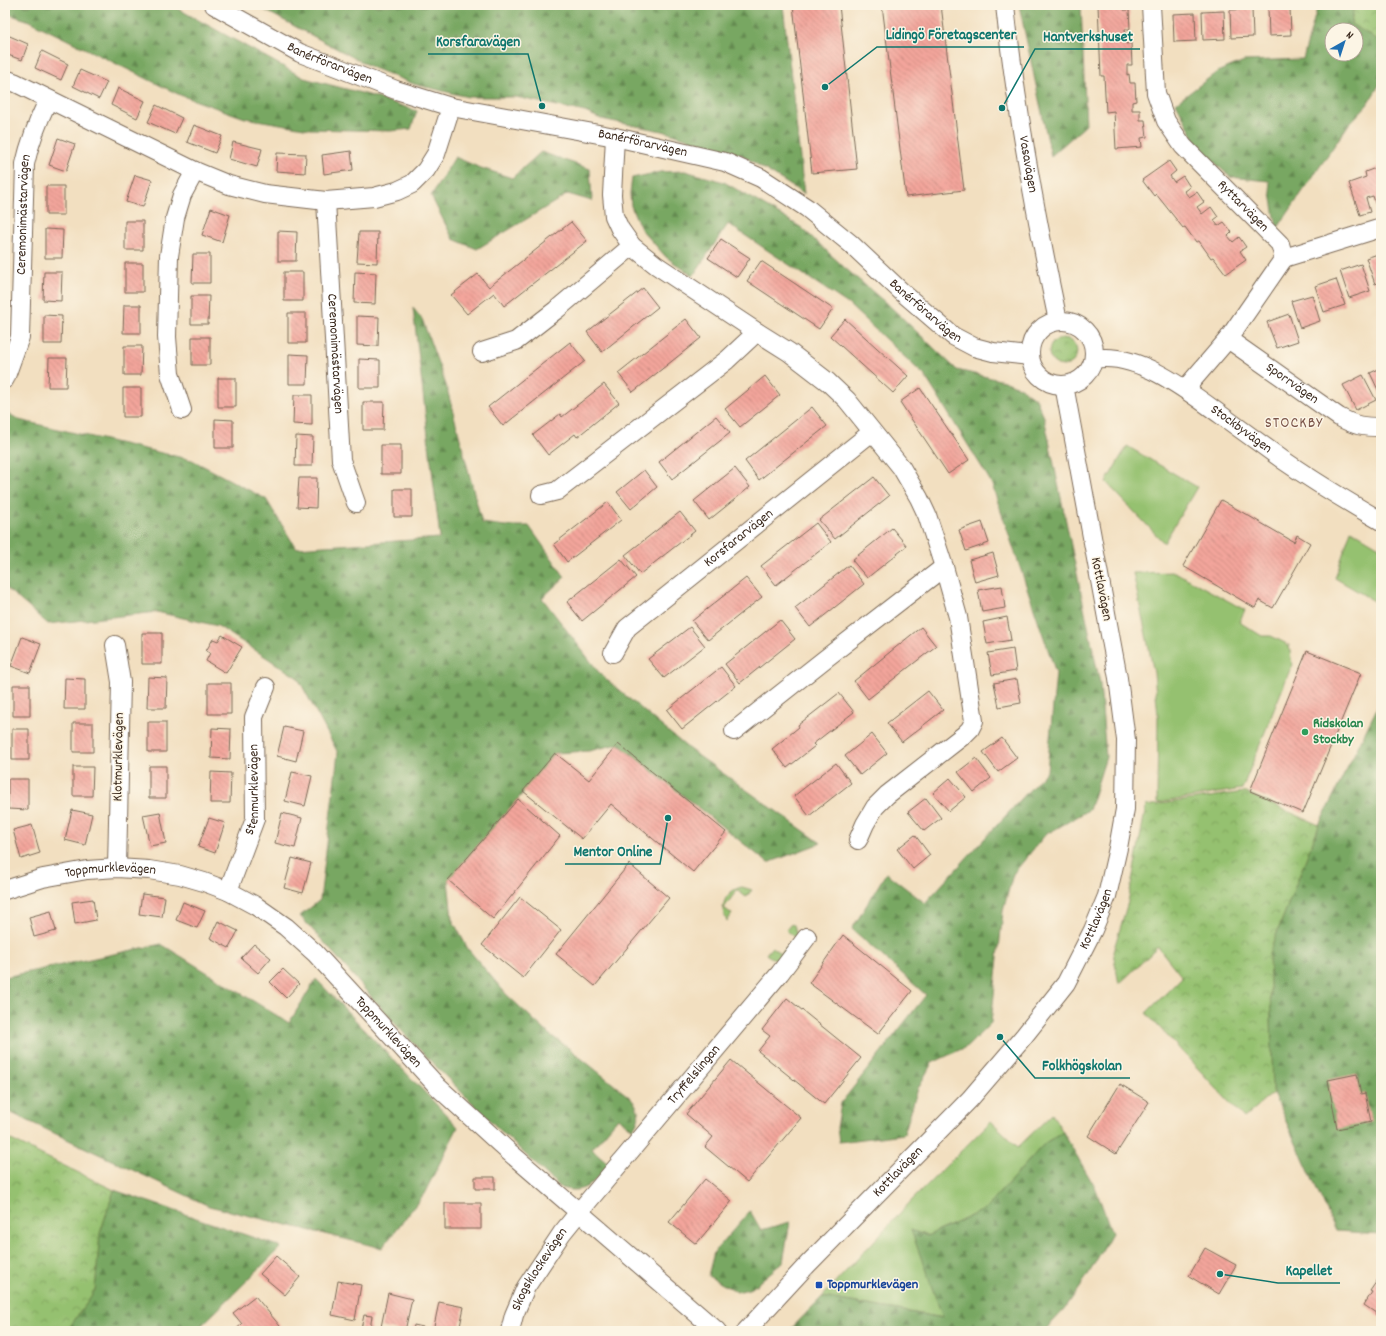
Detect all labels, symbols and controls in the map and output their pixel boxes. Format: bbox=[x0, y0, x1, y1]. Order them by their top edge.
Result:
callout: Lidingö Företagscenter bbox=[877, 20, 1024, 47]
callout: Hantverkshuset bbox=[1035, 22, 1140, 49]
north arrow bbox=[1324, 22, 1364, 62]
text: Lidingö Företagscenter bbox=[886, 25, 1017, 47]
callout: Korsfaravägen bbox=[428, 27, 528, 54]
text: Hantverkshuset bbox=[1043, 27, 1133, 49]
text: N bbox=[1342, 28, 1357, 44]
text: Korsfaravägen bbox=[436, 32, 520, 54]
street label: Banérförarvägen bbox=[283, 38, 375, 90]
street label: Banérförarvägen bbox=[596, 124, 689, 163]
street label: Vasavägen bbox=[1013, 134, 1042, 194]
street label: Ceremonimästarvägen bbox=[12, 152, 37, 275]
street label: Ryttarvägen bbox=[1212, 176, 1273, 237]
street label: Banérförarvägen bbox=[884, 274, 965, 349]
street label: Ceremonimästarvägen bbox=[321, 293, 348, 414]
street label: Sporrvägen bbox=[1261, 358, 1322, 410]
street label: Stockbyvägen bbox=[1206, 400, 1276, 459]
district label: STOCKBY bbox=[1265, 412, 1323, 435]
street label: Korsfararvägen bbox=[700, 504, 778, 572]
street label: Kottlavägen bbox=[1085, 555, 1117, 623]
street label: Klotmurklevägen bbox=[108, 712, 130, 802]
place label: Ridskolan Stockby bbox=[1313, 714, 1364, 750]
marker: Ridskolan Stockby bbox=[1300, 727, 1310, 737]
street label: Stenmurklevägen bbox=[240, 744, 265, 838]
callout: Mentor Online bbox=[565, 837, 660, 864]
text: Mentor Online bbox=[574, 842, 653, 864]
street label: Toppmurklevägen bbox=[63, 858, 157, 884]
street label: Kottlavägen bbox=[1075, 887, 1118, 953]
street label: Toppmurklevägen bbox=[350, 992, 426, 1073]
street label: Tryffelslingan bbox=[663, 1041, 725, 1109]
callout: Folkhögskolan bbox=[1035, 1051, 1130, 1078]
text: Folkhögskolan bbox=[1042, 1056, 1122, 1078]
street label: Kottlavägen bbox=[868, 1142, 928, 1202]
street label: Skogsklockevägen bbox=[507, 1223, 573, 1314]
callout: Kapellet bbox=[1278, 1256, 1340, 1283]
text: Kapellet bbox=[1286, 1261, 1333, 1283]
place label: Toppmurklevägen bbox=[827, 1275, 919, 1295]
marker: Toppmurklevägen bbox=[814, 1280, 824, 1290]

